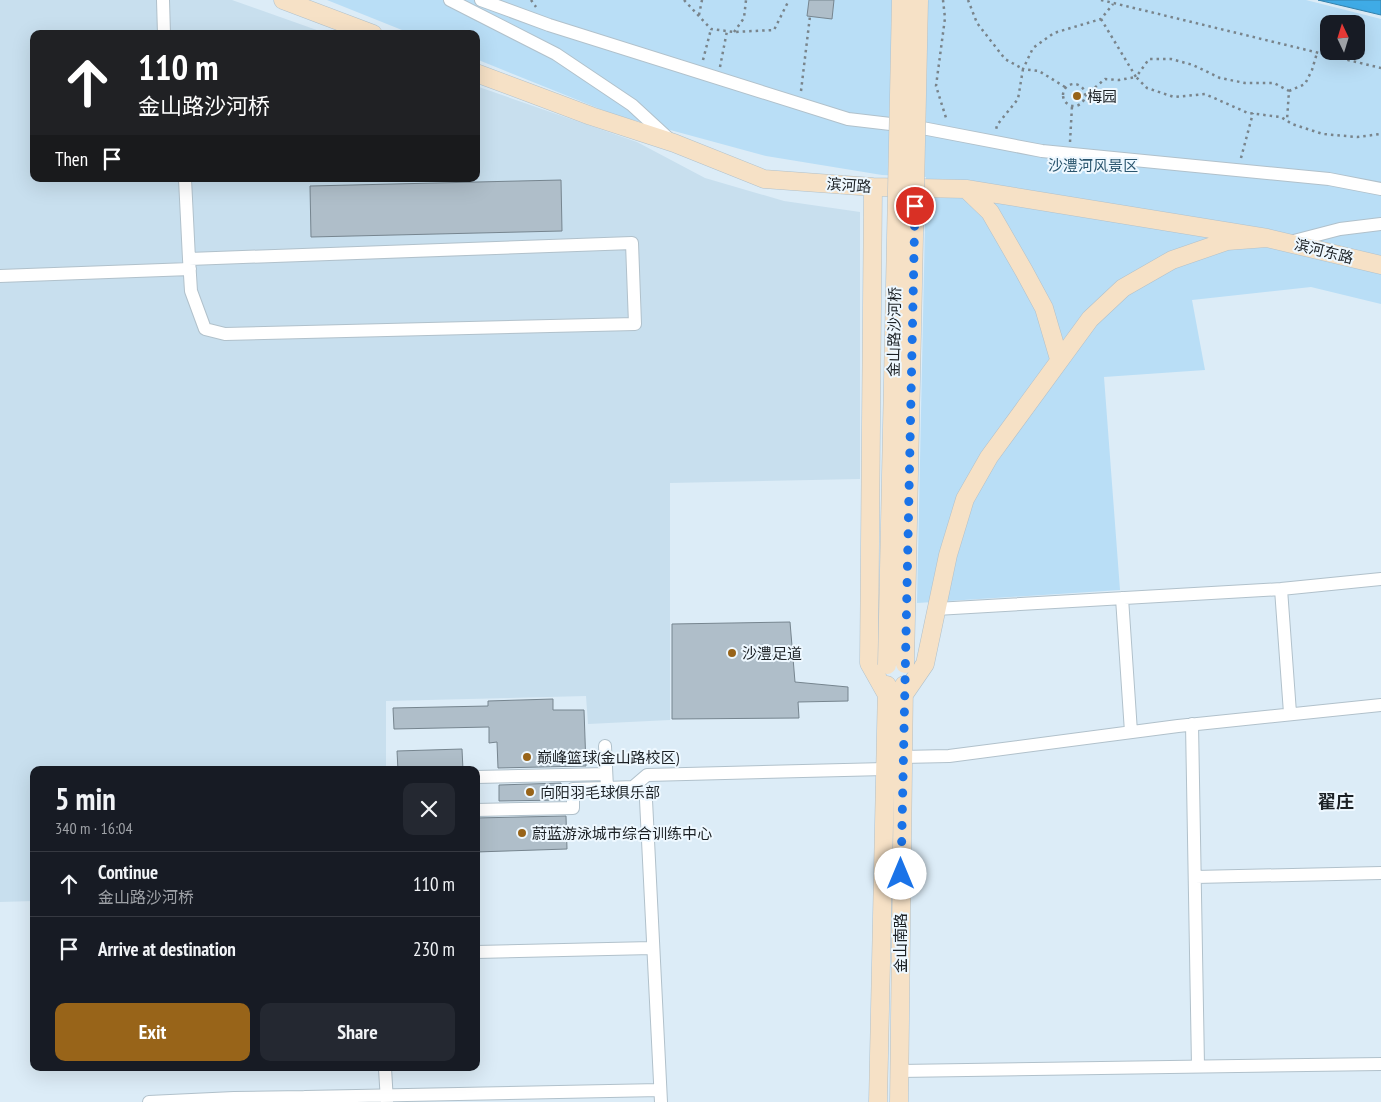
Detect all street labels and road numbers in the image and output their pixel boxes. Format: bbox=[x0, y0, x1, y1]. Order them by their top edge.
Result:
street label: 滨河路 bbox=[826, 174, 872, 196]
street label: 滨河东路 bbox=[1293, 235, 1355, 267]
street label: 金山路沙河桥 bbox=[884, 287, 904, 377]
street label: 金山南路 bbox=[891, 913, 910, 973]

